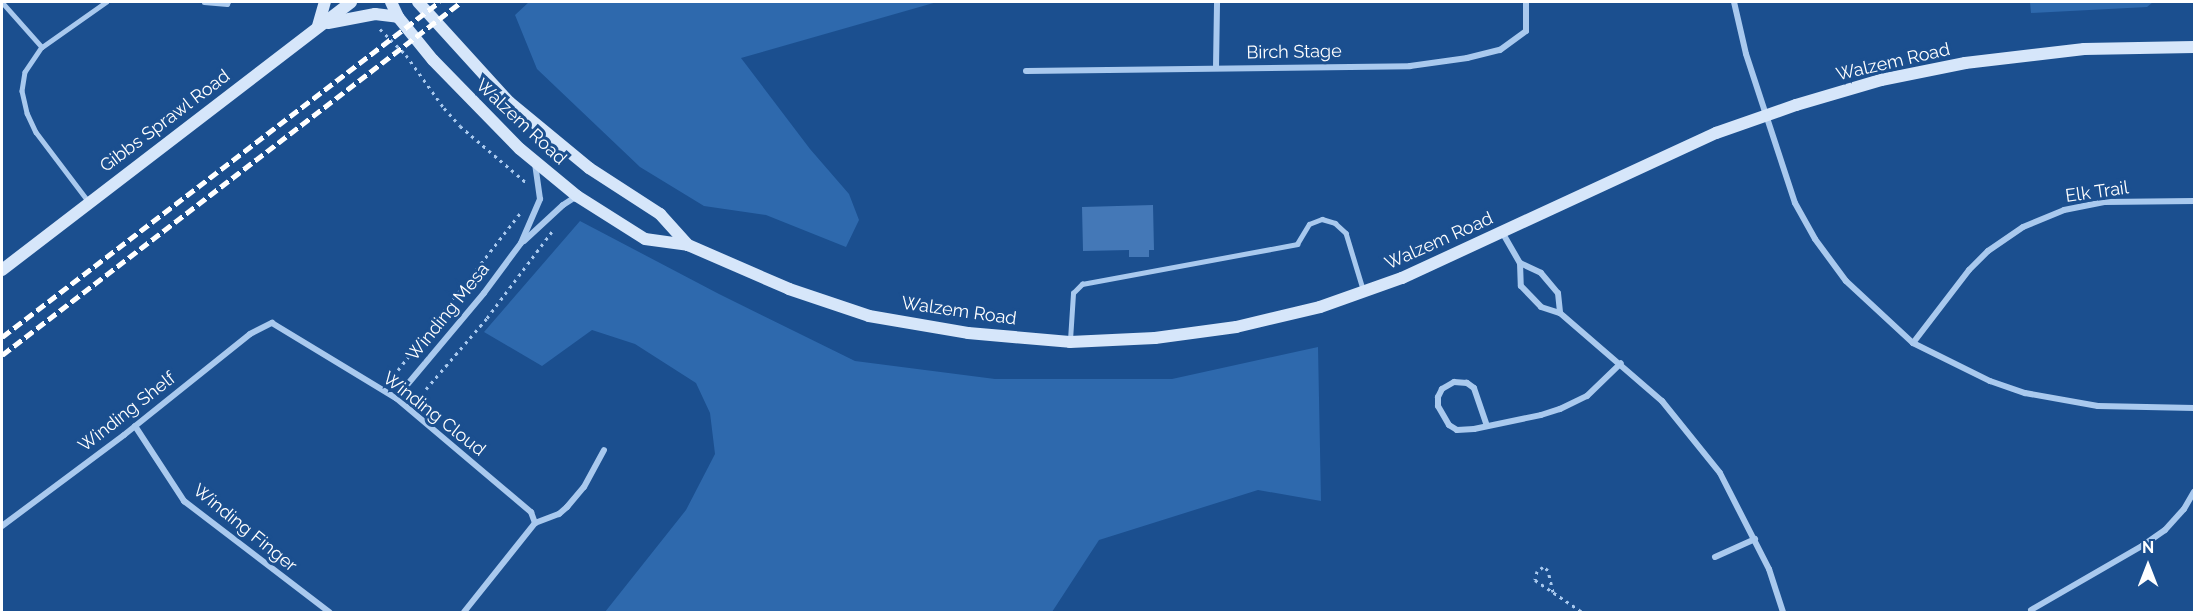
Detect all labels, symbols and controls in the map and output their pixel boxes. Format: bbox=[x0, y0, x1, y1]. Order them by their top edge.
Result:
street label: Walzem Road bbox=[1834, 38, 1952, 86]
street label: Birch Stage bbox=[1246, 40, 1342, 64]
street label: Gibbs Sprawl Road bbox=[96, 65, 234, 177]
street label: Walzem Road bbox=[471, 75, 571, 169]
street label: Elk Trail bbox=[2064, 177, 2130, 207]
street label: Walzem Road bbox=[1382, 208, 1496, 274]
street label: Winding Mesa bbox=[402, 259, 494, 365]
street label: Walzem Road bbox=[900, 292, 1018, 330]
street label: Winding Shelf bbox=[74, 367, 180, 457]
street label: Winding Cloud bbox=[378, 367, 490, 461]
street label: Winding Finger bbox=[189, 479, 301, 577]
north arrow bbox=[2118, 536, 2178, 596]
text: N bbox=[2142, 538, 2154, 557]

